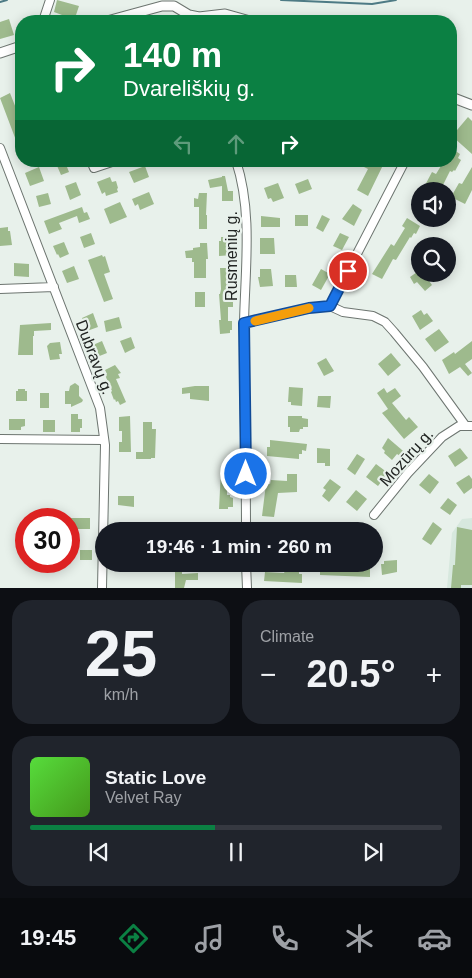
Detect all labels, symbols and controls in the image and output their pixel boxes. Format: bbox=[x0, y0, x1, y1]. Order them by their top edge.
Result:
icon: right bbox=[40, 35, 105, 100]
text: 140 m bbox=[123, 35, 222, 74]
text: Dvareliškių g. bbox=[123, 76, 255, 101]
icon: left bbox=[169, 130, 197, 158]
icon: ahead bbox=[222, 130, 250, 158]
icon: right bbox=[275, 130, 303, 158]
map controls bbox=[411, 182, 456, 282]
button: sound bbox=[411, 182, 456, 227]
street label: Rusmenių g. bbox=[223, 211, 240, 301]
button: search bbox=[411, 237, 456, 282]
pin bbox=[327, 250, 369, 292]
icon: arrive bbox=[334, 257, 362, 285]
street label: Dubravų g. bbox=[73, 318, 116, 397]
street label: Mozūrų g. bbox=[376, 425, 436, 489]
position arrow bbox=[219, 447, 271, 499]
speed limit sign: 30 bbox=[15, 508, 80, 573]
text: 19:46 · 1 min · 260 m bbox=[146, 536, 332, 557]
text: 25 bbox=[85, 617, 157, 690]
text: Climate bbox=[260, 628, 314, 645]
text: 20.5° bbox=[306, 653, 396, 695]
text: − bbox=[260, 659, 276, 690]
text: + bbox=[426, 659, 442, 690]
text: km/h bbox=[104, 686, 138, 703]
text: Static Love bbox=[105, 767, 206, 788]
text: Velvet Ray bbox=[105, 789, 181, 806]
icon: previous bbox=[85, 838, 113, 866]
icon: pause bbox=[222, 838, 250, 866]
icon: next bbox=[359, 838, 387, 866]
icon: directions bbox=[116, 921, 151, 956]
icon: music bbox=[192, 921, 227, 956]
icon: phone bbox=[267, 921, 302, 956]
icon: climate bbox=[342, 921, 377, 956]
icon: car bbox=[417, 921, 452, 956]
text: 19:45 bbox=[20, 925, 76, 950]

